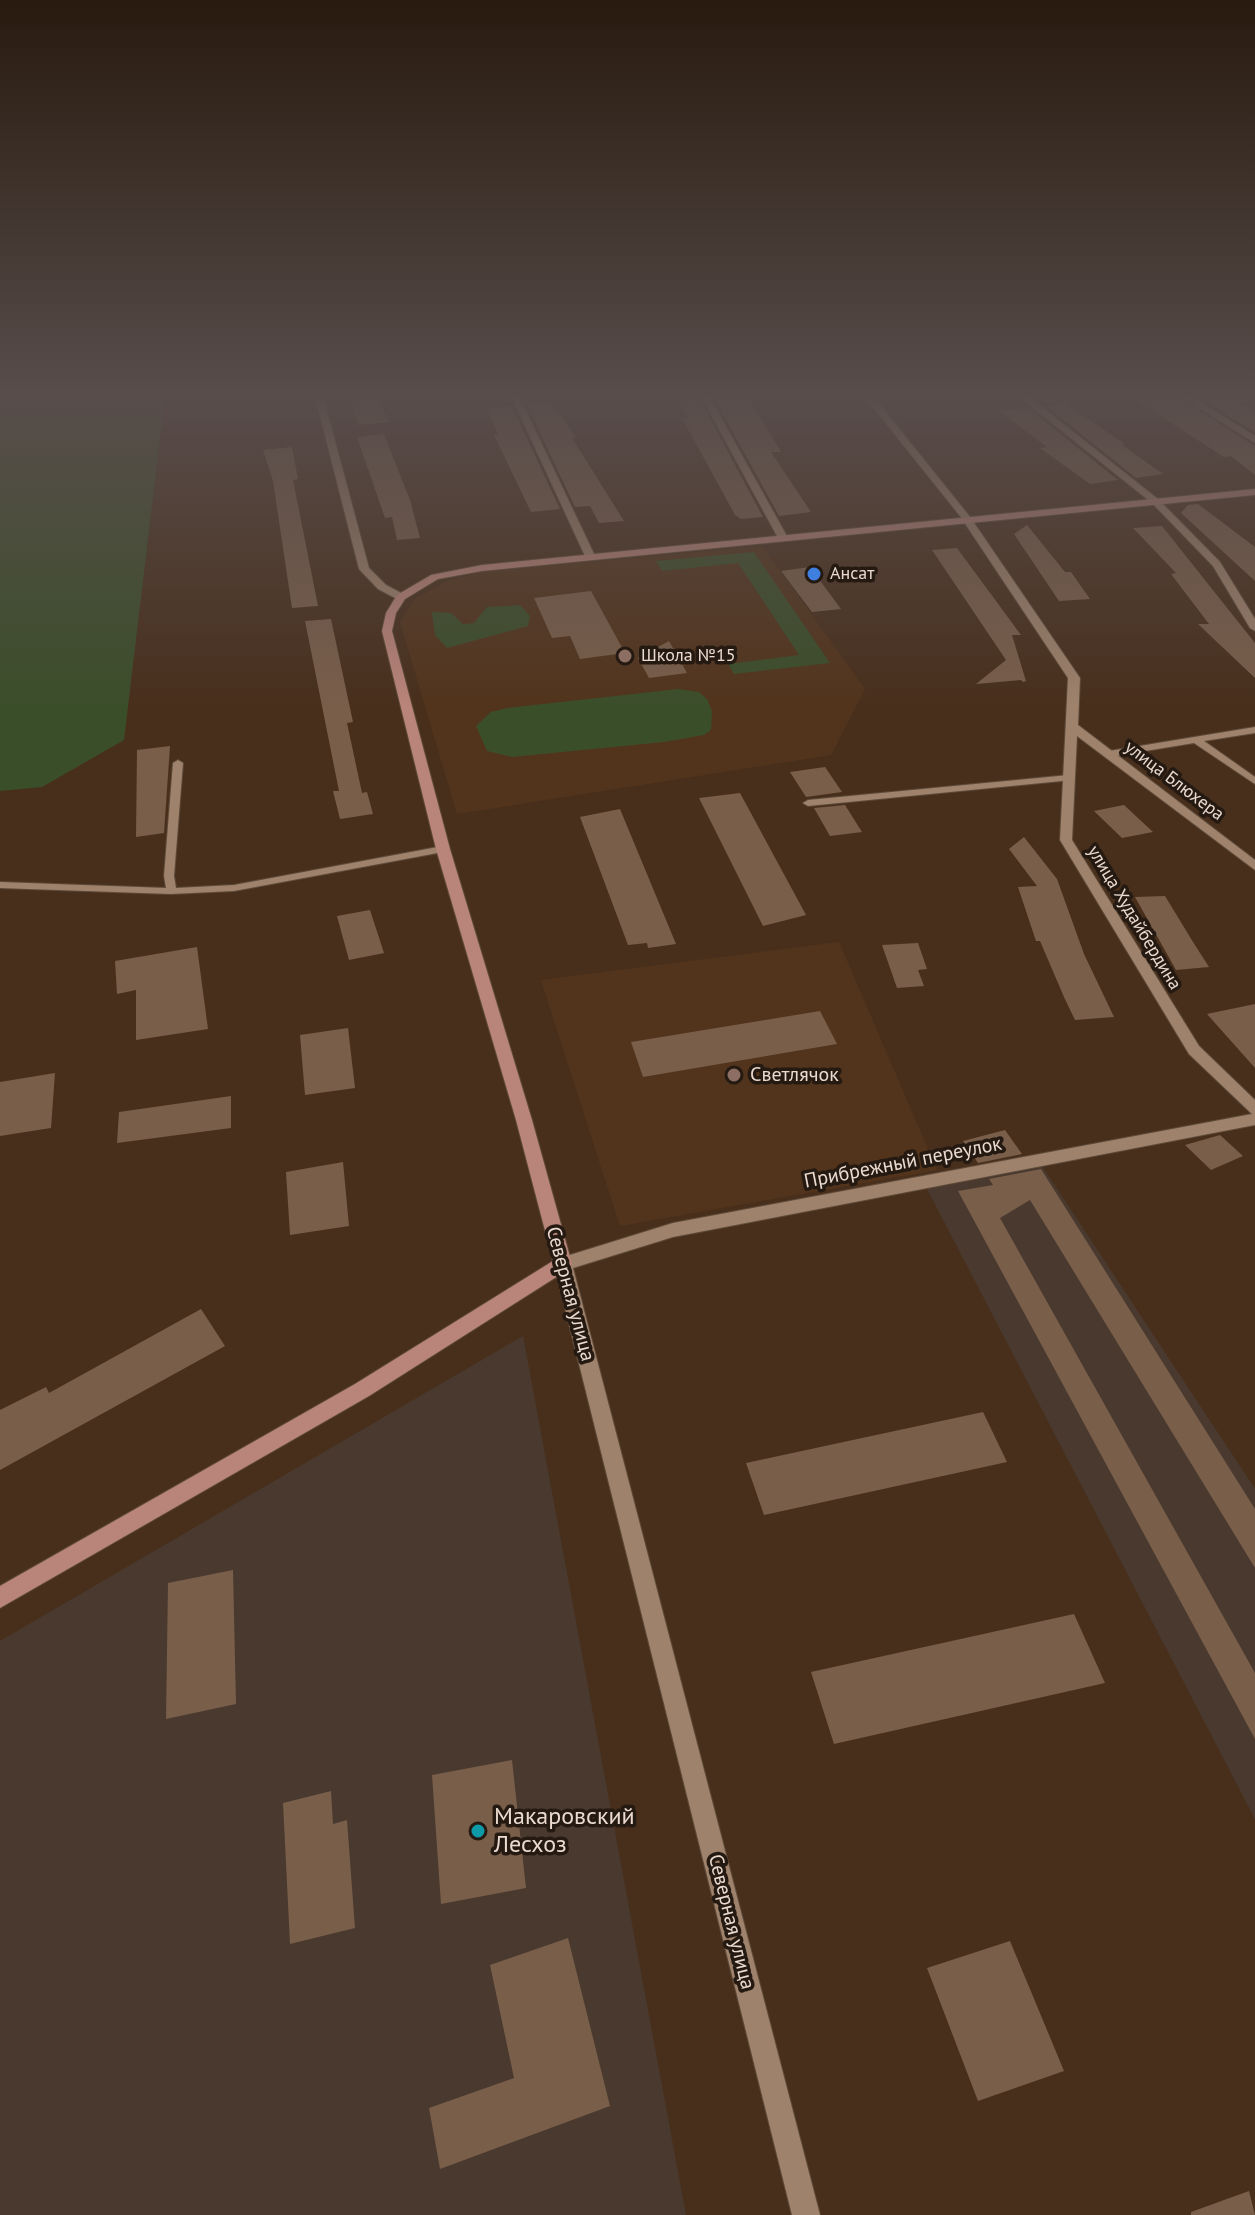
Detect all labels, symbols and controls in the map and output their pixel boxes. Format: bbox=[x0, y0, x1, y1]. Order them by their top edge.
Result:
place label: Ансат bbox=[830, 563, 874, 585]
marker: Ансат bbox=[805, 565, 823, 583]
place label: Школа №15 bbox=[641, 645, 736, 667]
marker: Школа №15 bbox=[616, 647, 634, 665]
street label: улица Блюхера bbox=[1120, 737, 1228, 825]
street label: улица Худайбердина bbox=[1082, 842, 1186, 994]
place label: Светлячок bbox=[750, 1063, 839, 1087]
marker: Светлячок bbox=[725, 1066, 743, 1084]
street label: Прибрежный переулок bbox=[802, 1132, 1004, 1194]
street label: Северная улица bbox=[541, 1224, 599, 1364]
place label: Макаровский Лесхоз bbox=[494, 1803, 635, 1859]
marker: Макаровский Лесхоз bbox=[469, 1822, 487, 1840]
street label: Северная улица bbox=[703, 1852, 759, 1992]

